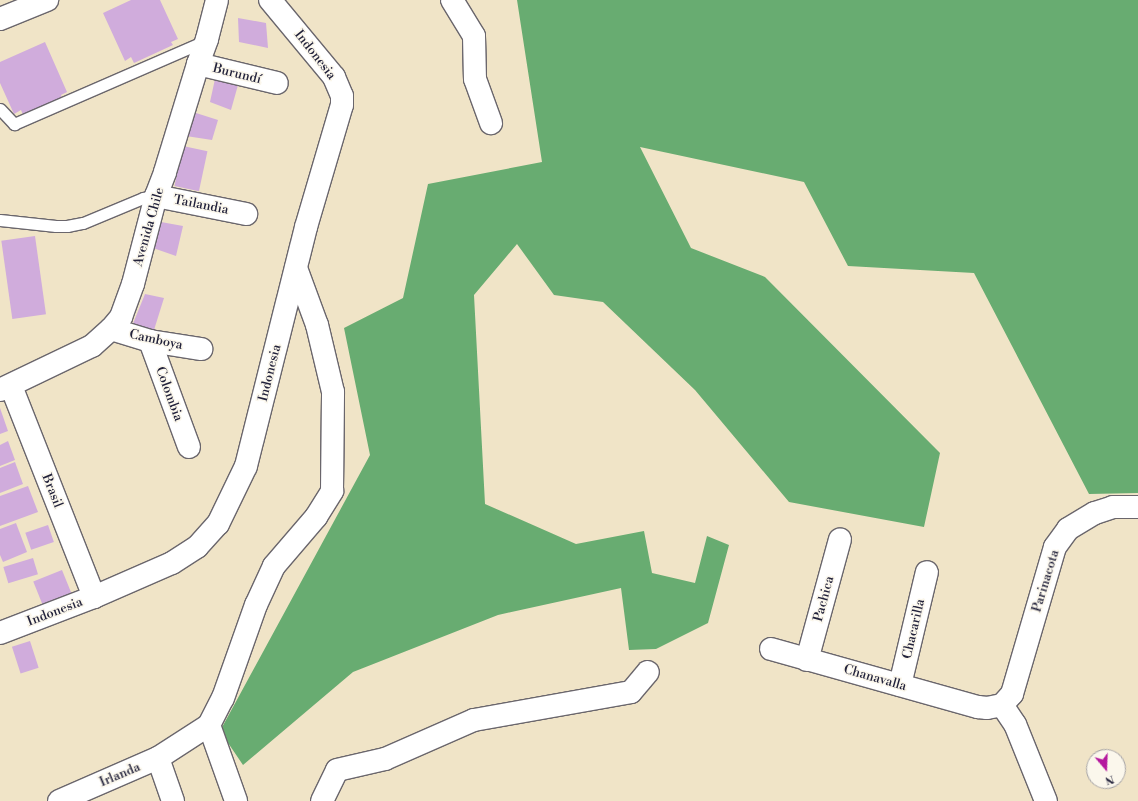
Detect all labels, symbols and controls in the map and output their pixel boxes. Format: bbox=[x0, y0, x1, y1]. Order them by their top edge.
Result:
street label: Indonesia bbox=[291, 27, 339, 83]
street label: Burundí bbox=[211, 60, 263, 88]
street label: Avenida Chile bbox=[130, 186, 168, 268]
street label: Tailandia bbox=[172, 192, 230, 218]
street label: Camboya bbox=[128, 327, 184, 353]
street label: Indonesia bbox=[255, 343, 285, 403]
street label: Colombia bbox=[152, 365, 186, 423]
street label: Brasil bbox=[38, 472, 66, 510]
street label: Parinacota bbox=[1029, 548, 1063, 614]
street label: Pachica bbox=[810, 575, 838, 623]
street label: Indonesia bbox=[25, 594, 85, 630]
street label: Chacarilla bbox=[900, 598, 928, 660]
street label: Chanavalla bbox=[842, 662, 908, 694]
north arrow bbox=[1086, 749, 1126, 789]
street label: Irlanda bbox=[97, 760, 143, 790]
text: N bbox=[1103, 771, 1116, 787]

